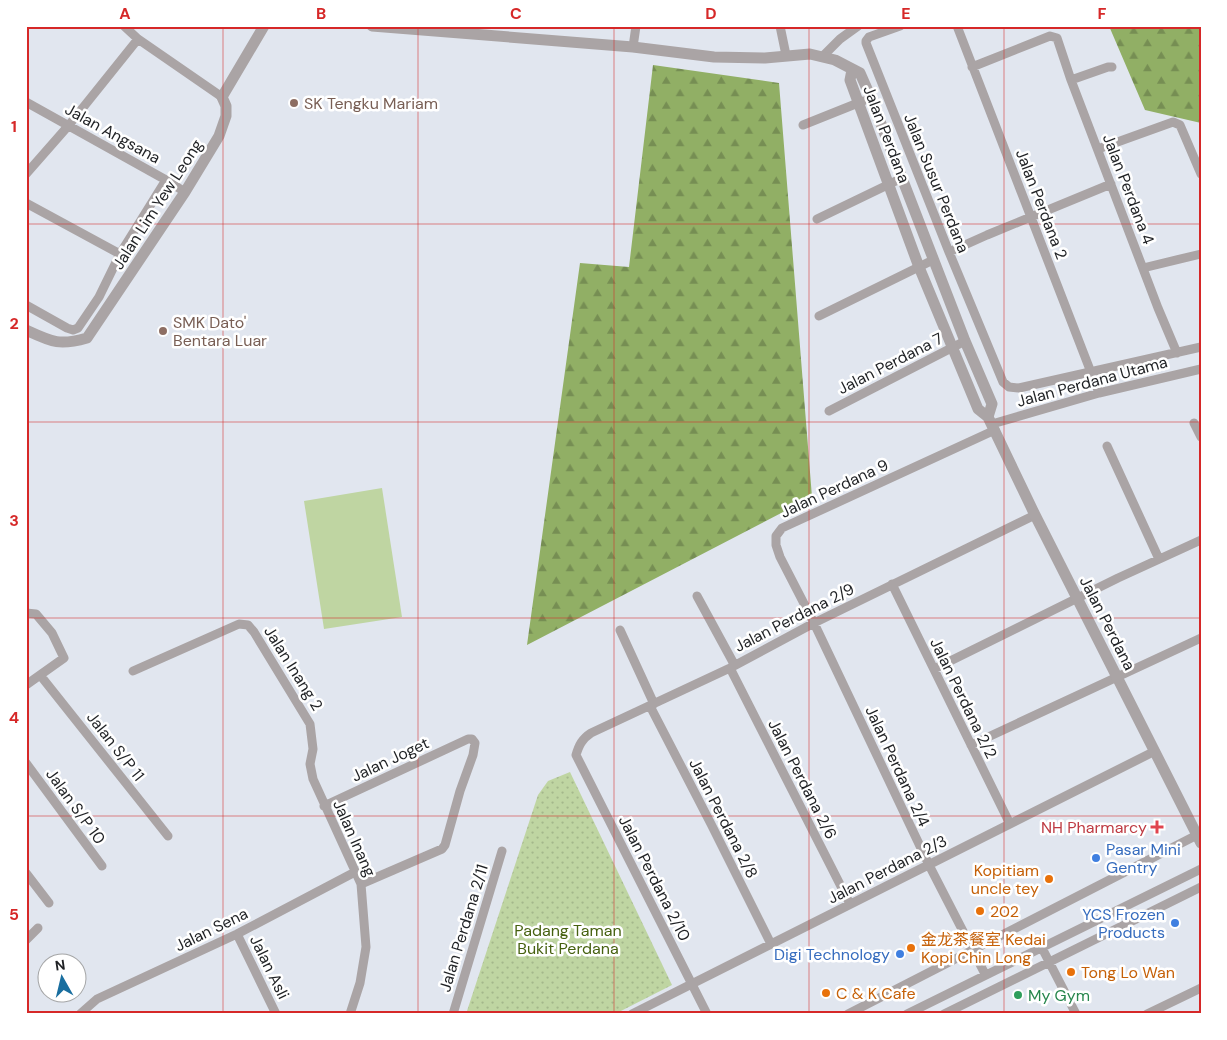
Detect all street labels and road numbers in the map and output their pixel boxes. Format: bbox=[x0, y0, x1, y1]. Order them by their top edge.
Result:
street label: Jalan Perdana bbox=[858, 83, 915, 186]
street label: Jalan Angsana bbox=[61, 99, 164, 168]
street label: Jalan Susur Perdana bbox=[899, 110, 974, 256]
street label: Jalan Perdana 4 bbox=[1098, 131, 1159, 248]
street label: Jalan Lim Yew Leong bbox=[107, 135, 207, 273]
street label: Jalan Perdana 2 bbox=[1011, 146, 1072, 262]
street label: Jalan Perdana 7 bbox=[834, 328, 946, 399]
street label: Jalan Perdana Utama bbox=[1014, 351, 1170, 412]
street label: Jalan Perdana 9 bbox=[777, 454, 892, 523]
street label: Jalan Perdana bbox=[1075, 573, 1140, 674]
street label: Jalan Perdana 2/9 bbox=[731, 578, 858, 657]
street label: Jalan Inang 2 bbox=[259, 622, 328, 714]
street label: Jalan Perdana 2/2 bbox=[925, 634, 1002, 762]
street label: Jalan Perdana 2/4 bbox=[860, 702, 935, 830]
street label: Jalan S/P 11 bbox=[82, 707, 149, 785]
street label: Jalan Perdana 2/6 bbox=[763, 716, 842, 843]
street label: Jalan Joget bbox=[348, 732, 432, 787]
street label: Jalan Perdana 2/8 bbox=[684, 755, 763, 882]
street label: Jalan S/P 10 bbox=[41, 764, 110, 848]
street label: Jalan Inang bbox=[328, 796, 381, 880]
street label: Jalan Perdana 2/10 bbox=[614, 812, 695, 945]
street label: Jalan Perdana 2/3 bbox=[824, 830, 950, 909]
street label: Jalan Perdana 2/11 bbox=[434, 862, 493, 994]
street label: Jalan Sena bbox=[171, 903, 251, 956]
street label: Jalan Asli bbox=[245, 932, 294, 1003]

